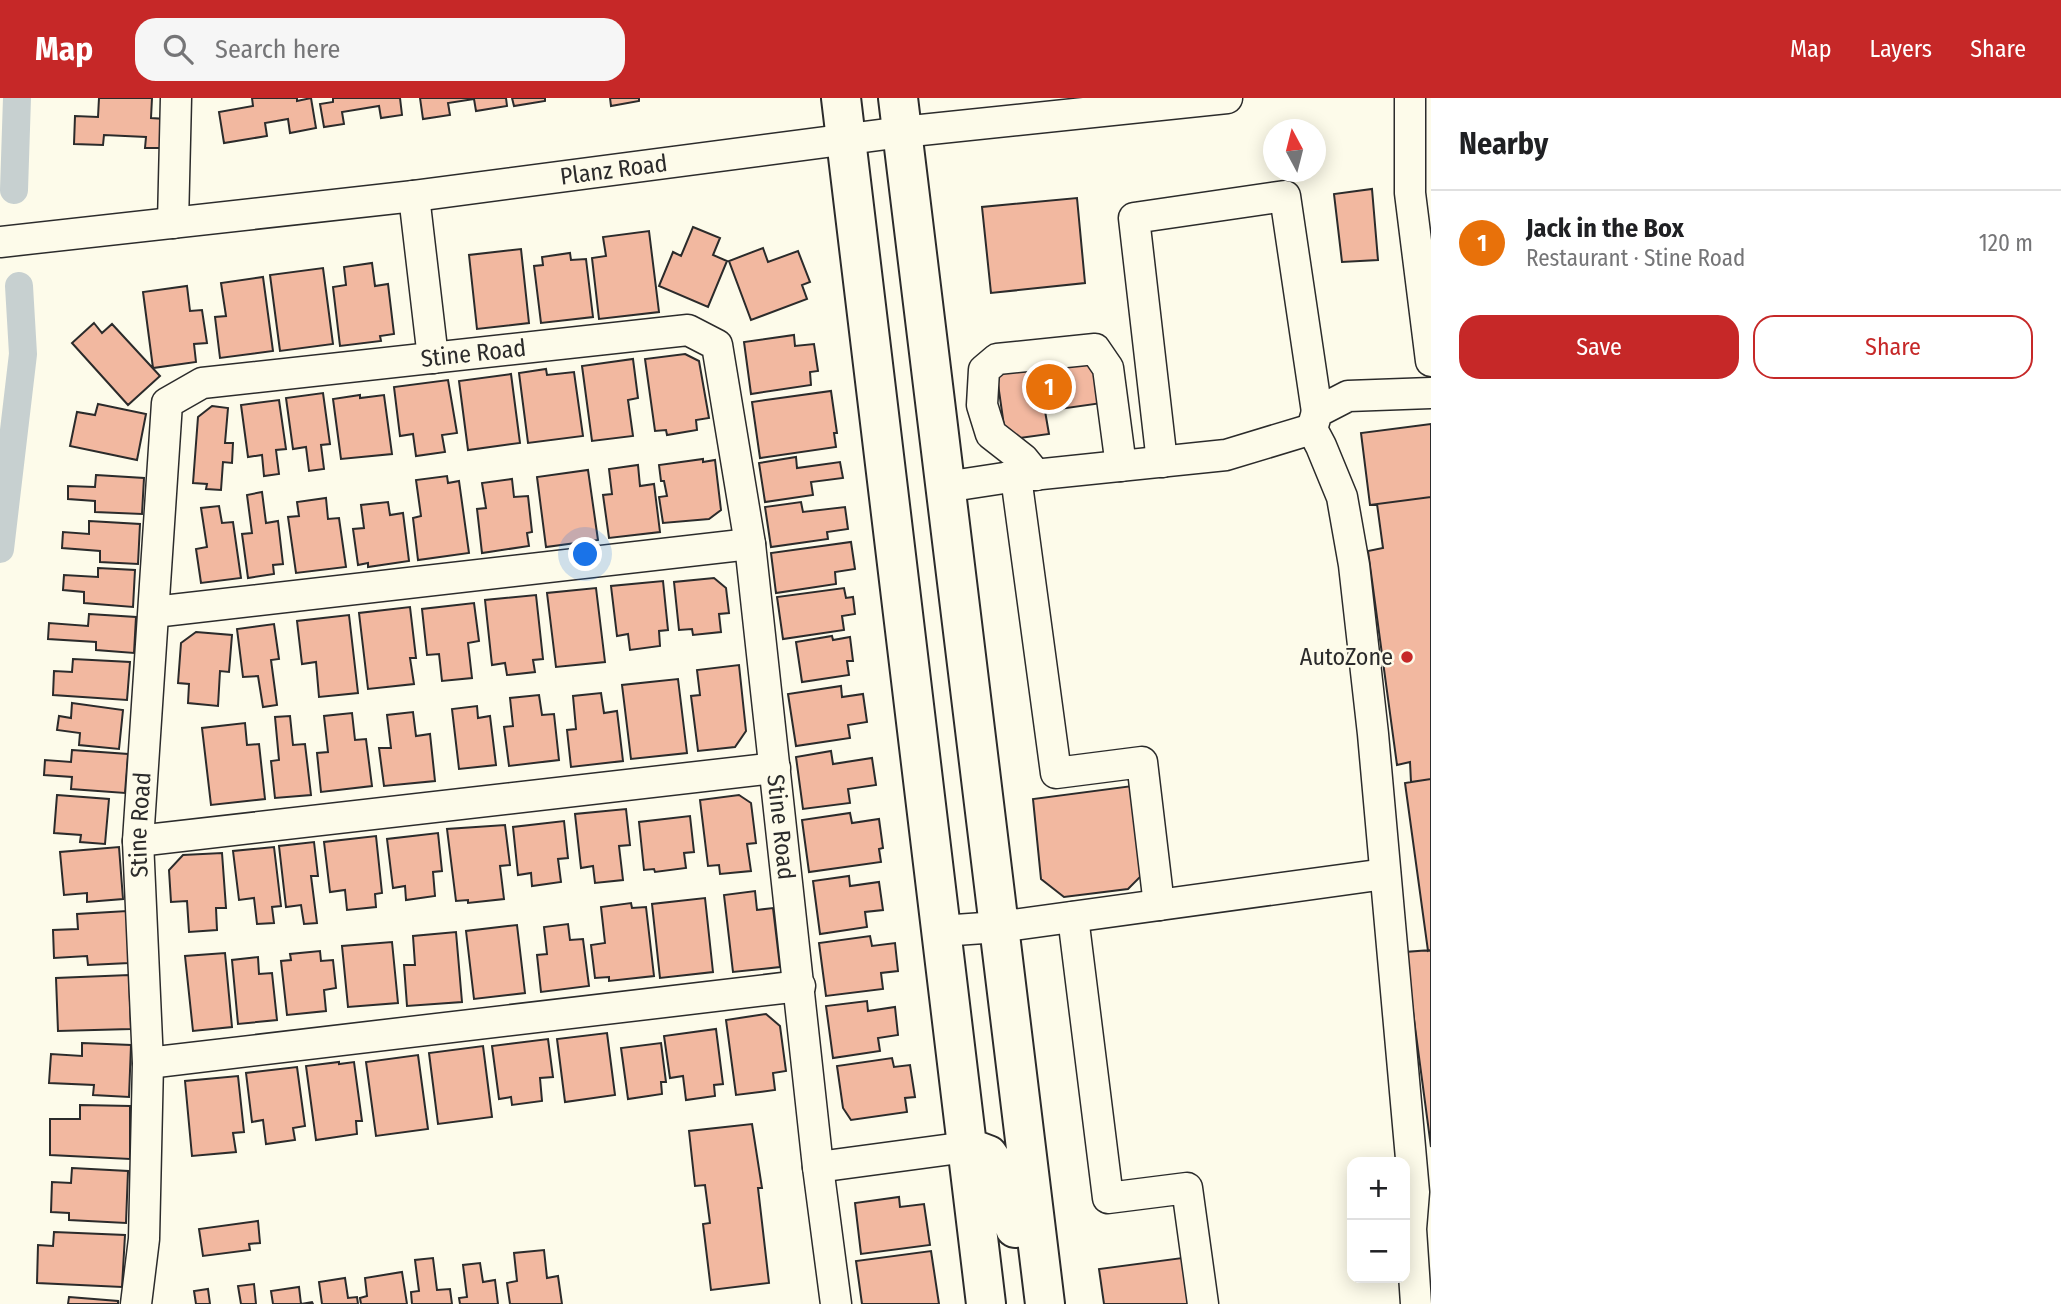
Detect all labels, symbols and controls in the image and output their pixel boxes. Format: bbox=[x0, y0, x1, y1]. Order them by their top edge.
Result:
search box bbox=[135, 18, 625, 81]
text: Map bbox=[35, 29, 93, 69]
icon: search bbox=[159, 30, 197, 68]
text: Search here bbox=[215, 34, 340, 65]
text: Map bbox=[1790, 35, 1832, 63]
text: Layers bbox=[1870, 35, 1932, 63]
text: Share bbox=[1970, 35, 2026, 63]
north arrow bbox=[1263, 119, 1326, 182]
text: Nearby bbox=[1459, 126, 1548, 162]
street label: Planz Road bbox=[558, 149, 669, 191]
text: Jack in the Box bbox=[1526, 213, 1684, 244]
text: 1 bbox=[1477, 229, 1487, 257]
text: 120 m bbox=[1979, 229, 2033, 257]
text: Restaurant · Stine Road bbox=[1526, 244, 1745, 272]
button: Save bbox=[1459, 315, 1739, 379]
button: Share bbox=[1753, 315, 2033, 379]
street label: Stine Road bbox=[419, 334, 527, 373]
pin: 1 bbox=[1026, 361, 1072, 413]
your location bbox=[568, 537, 602, 571]
place label: AutoZone bbox=[1300, 643, 1393, 671]
marker: AutoZone bbox=[1399, 649, 1415, 665]
street label: Stine Road bbox=[124, 771, 157, 878]
street label: Stine Road bbox=[761, 773, 801, 881]
map controls bbox=[1347, 1157, 1410, 1283]
button: + bbox=[1347, 1157, 1410, 1220]
button: − bbox=[1347, 1220, 1410, 1283]

